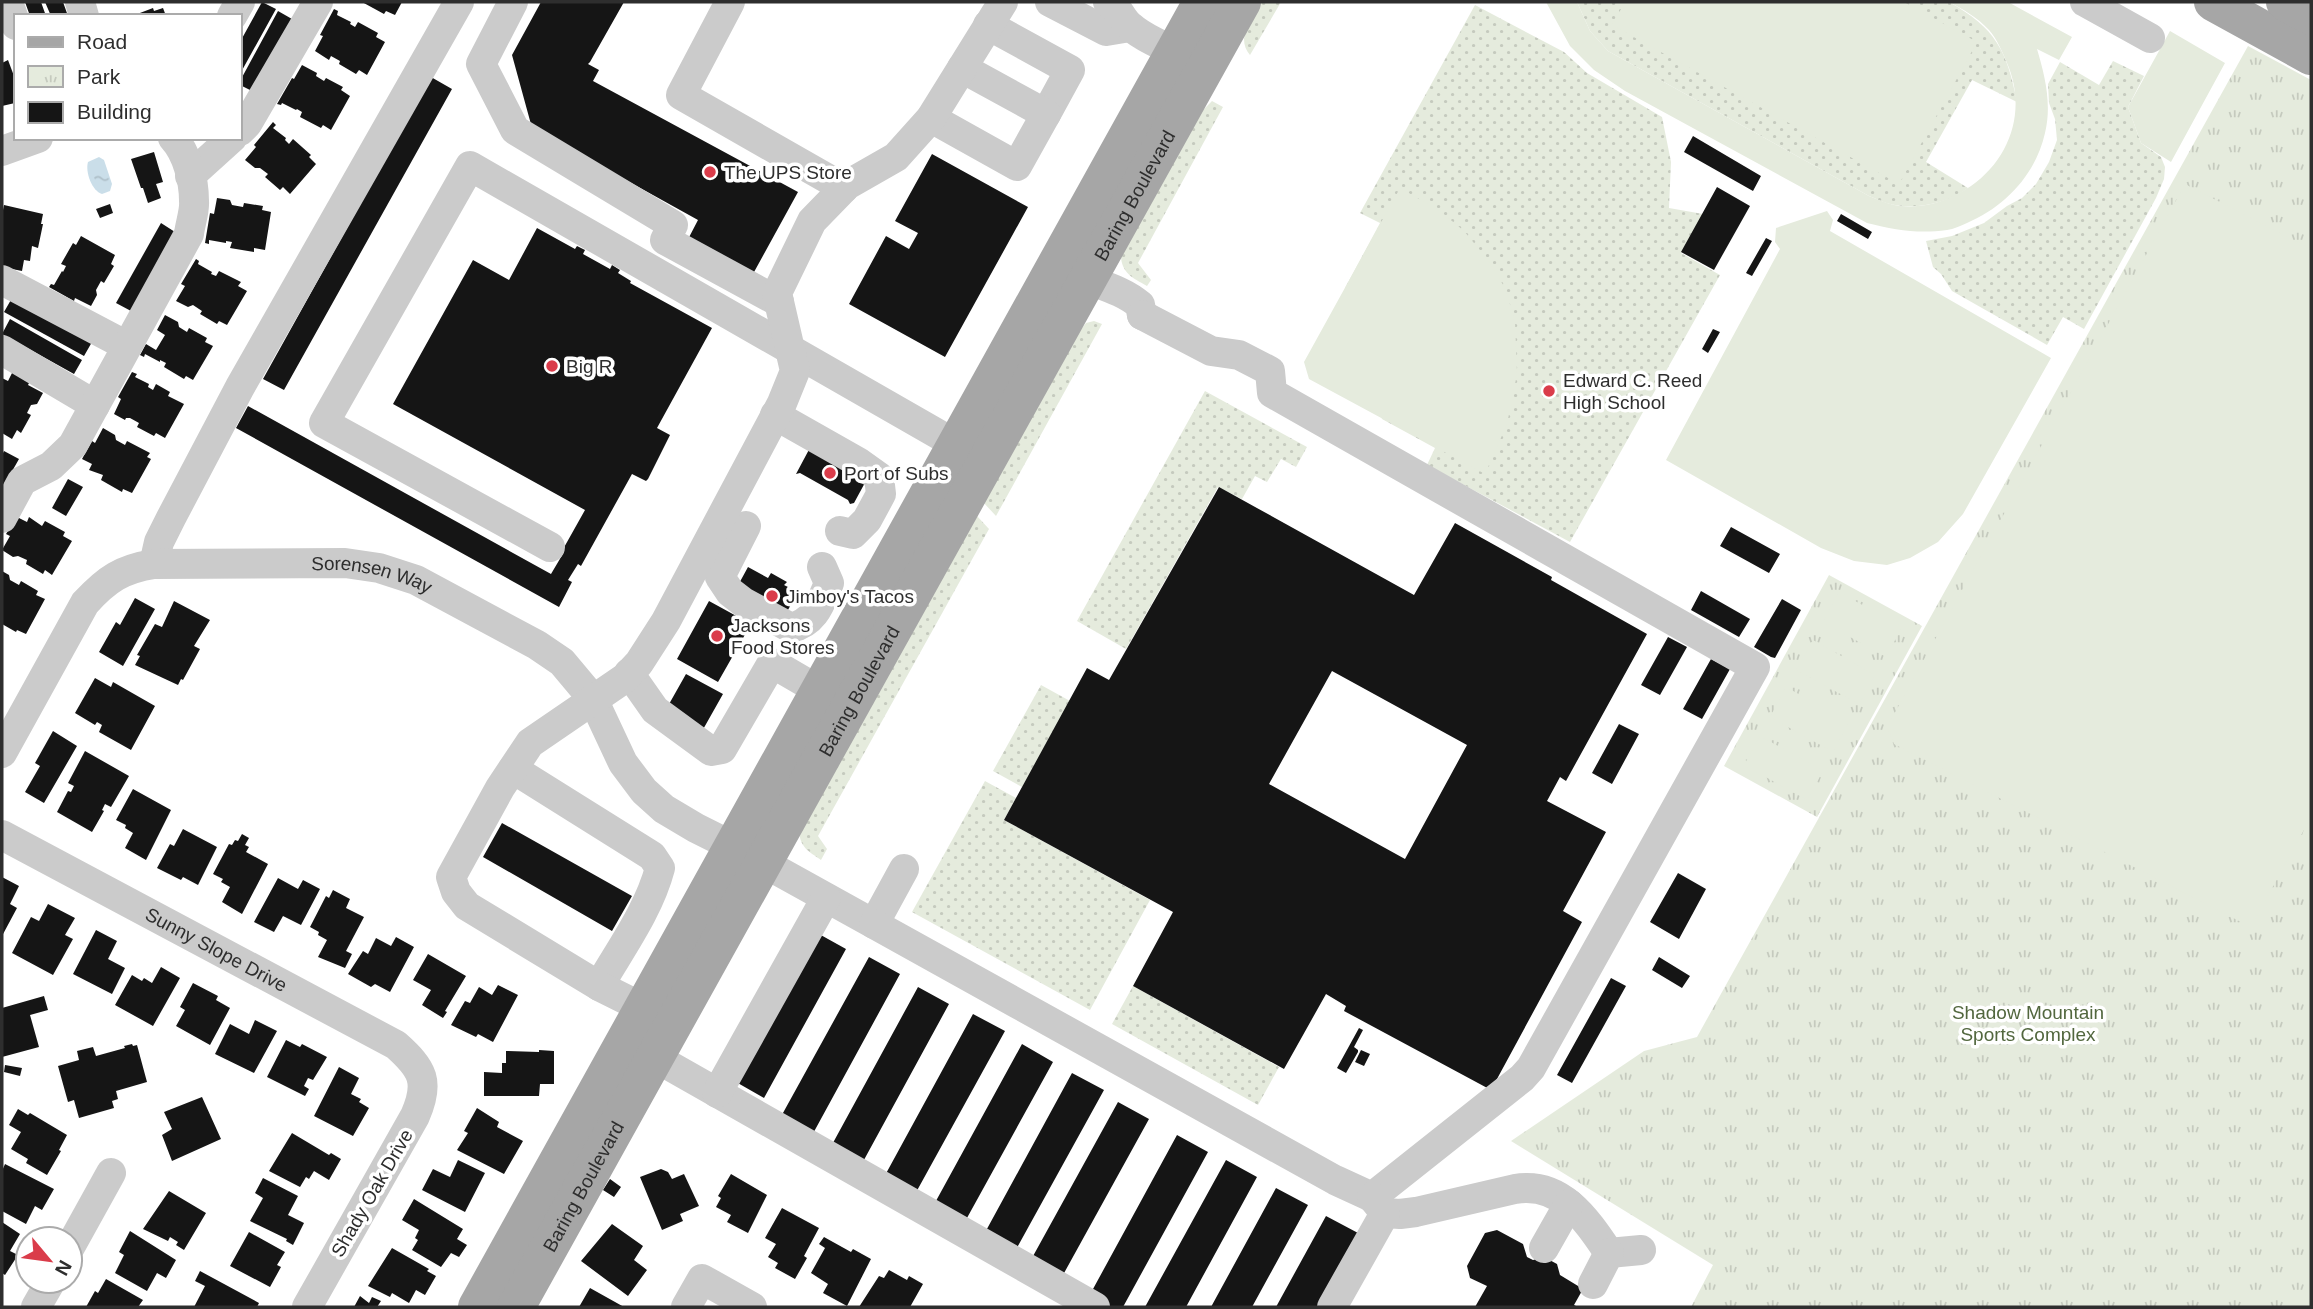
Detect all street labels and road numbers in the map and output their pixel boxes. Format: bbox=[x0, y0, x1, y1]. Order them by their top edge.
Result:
street label: Baring Boulevard bbox=[1090, 127, 1179, 264]
street label: Sorensen Way bbox=[311, 552, 436, 598]
street label: Baring Boulevard bbox=[814, 622, 903, 760]
street label: Sunny Slope Drive bbox=[142, 903, 291, 996]
street label: Baring Boulevard bbox=[538, 1118, 628, 1255]
street label: Shady Oak Drive bbox=[327, 1126, 417, 1260]

